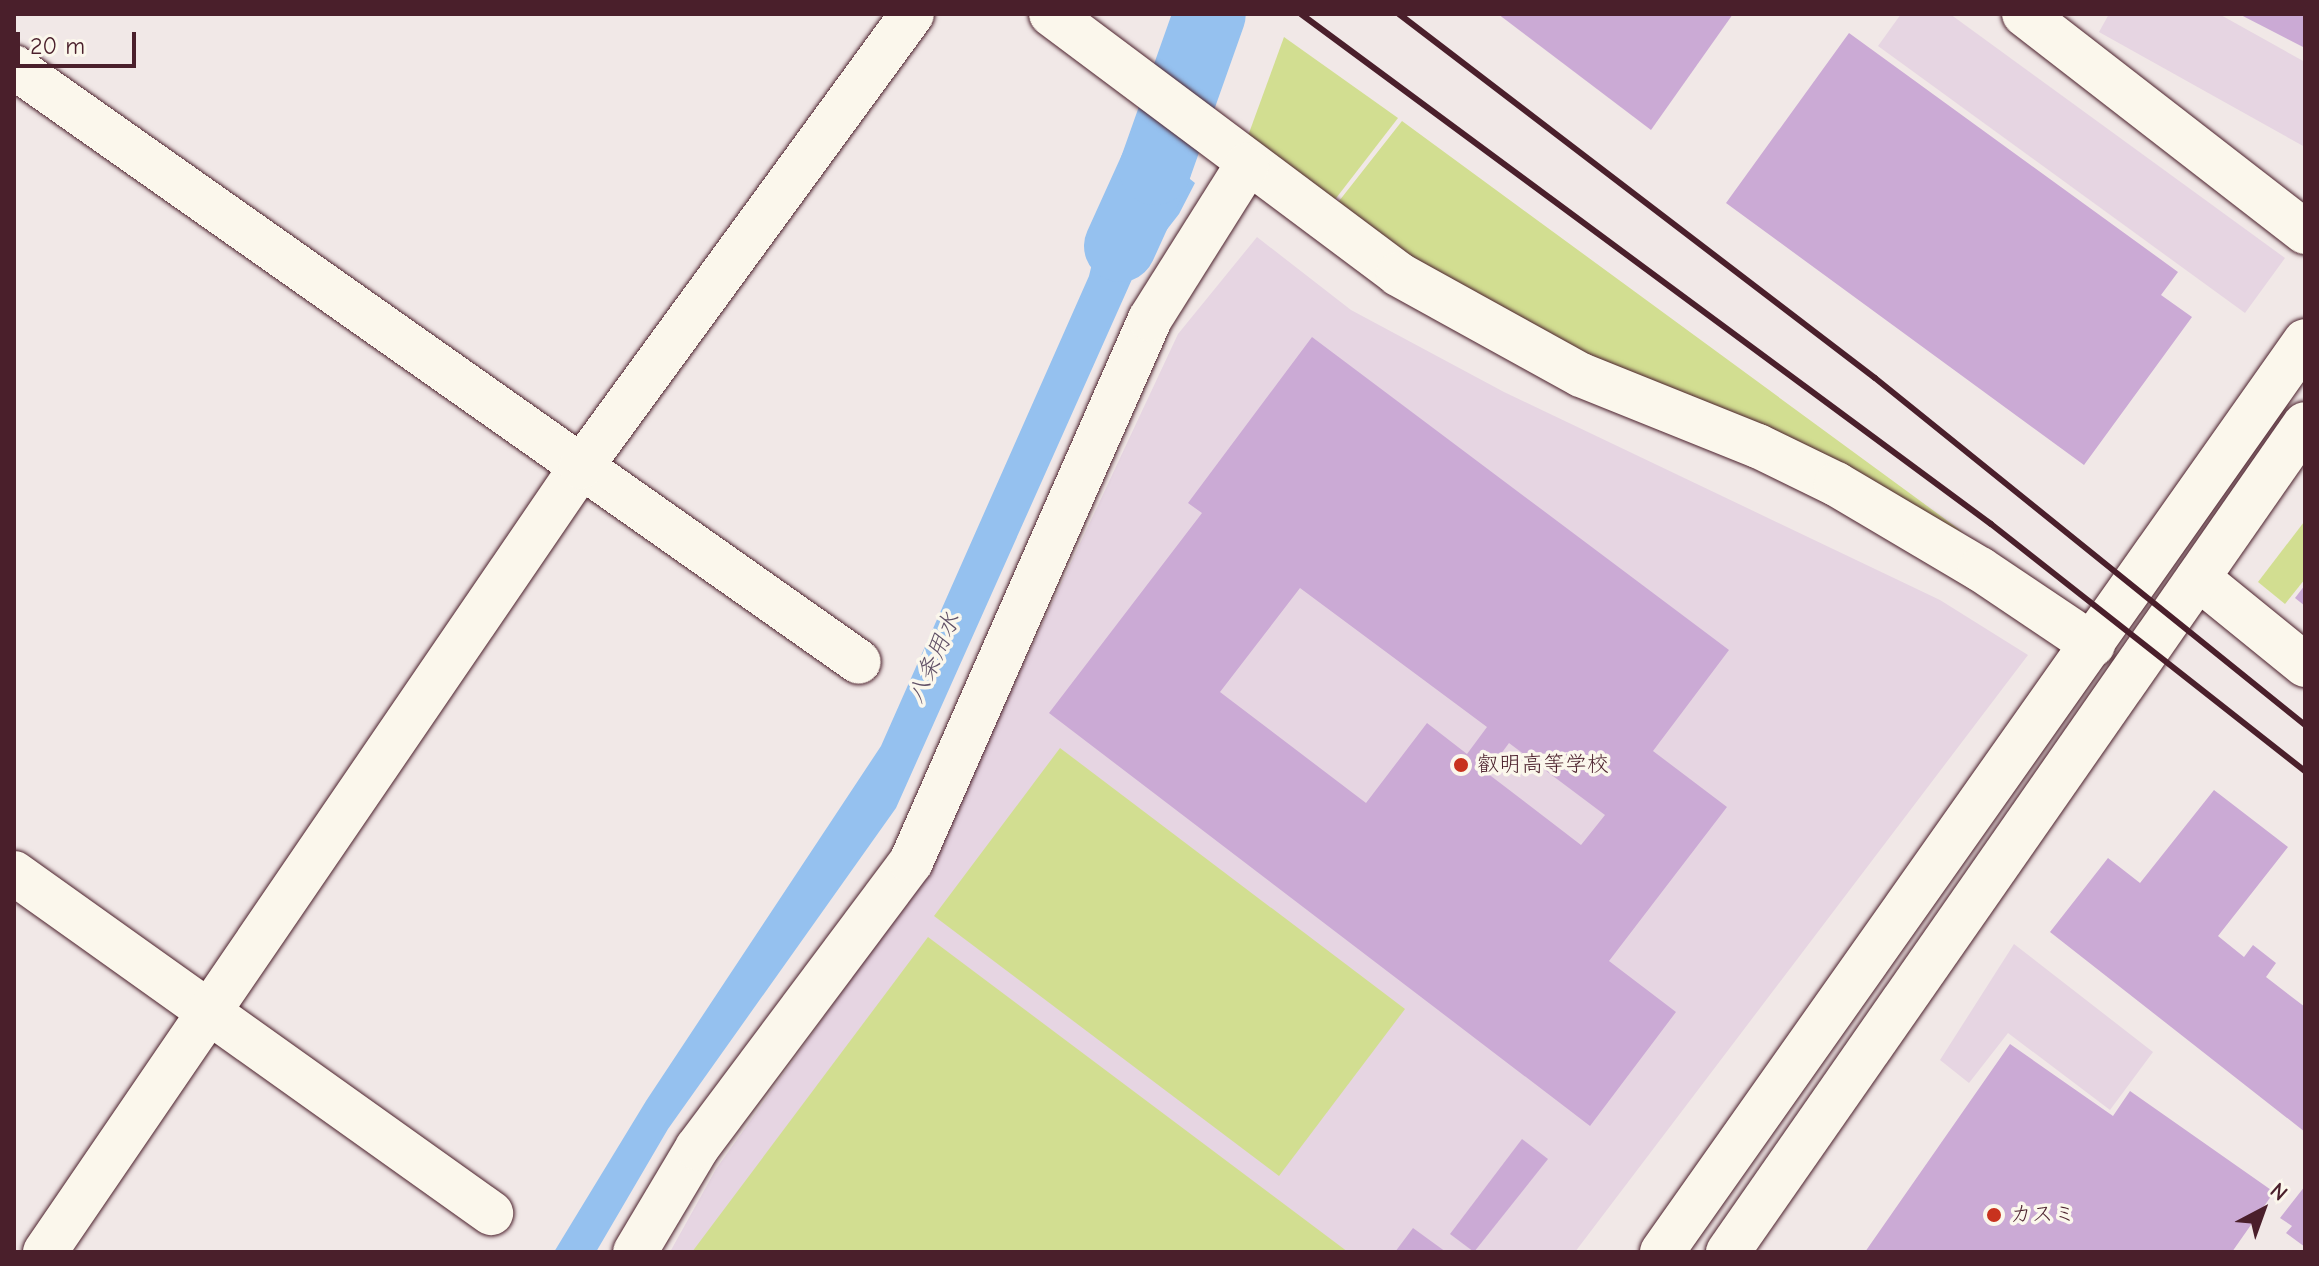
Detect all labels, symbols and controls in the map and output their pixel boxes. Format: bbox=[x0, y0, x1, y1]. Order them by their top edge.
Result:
scale bar bbox=[20, 16, 140, 66]
text: 20 m bbox=[30, 32, 85, 60]
water label: 八条用水 bbox=[901, 608, 967, 708]
place label: 叡明高等学校 bbox=[1477, 752, 1609, 778]
marker: 叡明高等学校 bbox=[1452, 756, 1470, 774]
north arrow bbox=[2223, 1170, 2303, 1250]
text: N bbox=[2265, 1177, 2293, 1206]
place label: カスミ bbox=[2010, 1202, 2076, 1228]
marker: カスミ bbox=[1985, 1206, 2003, 1224]

